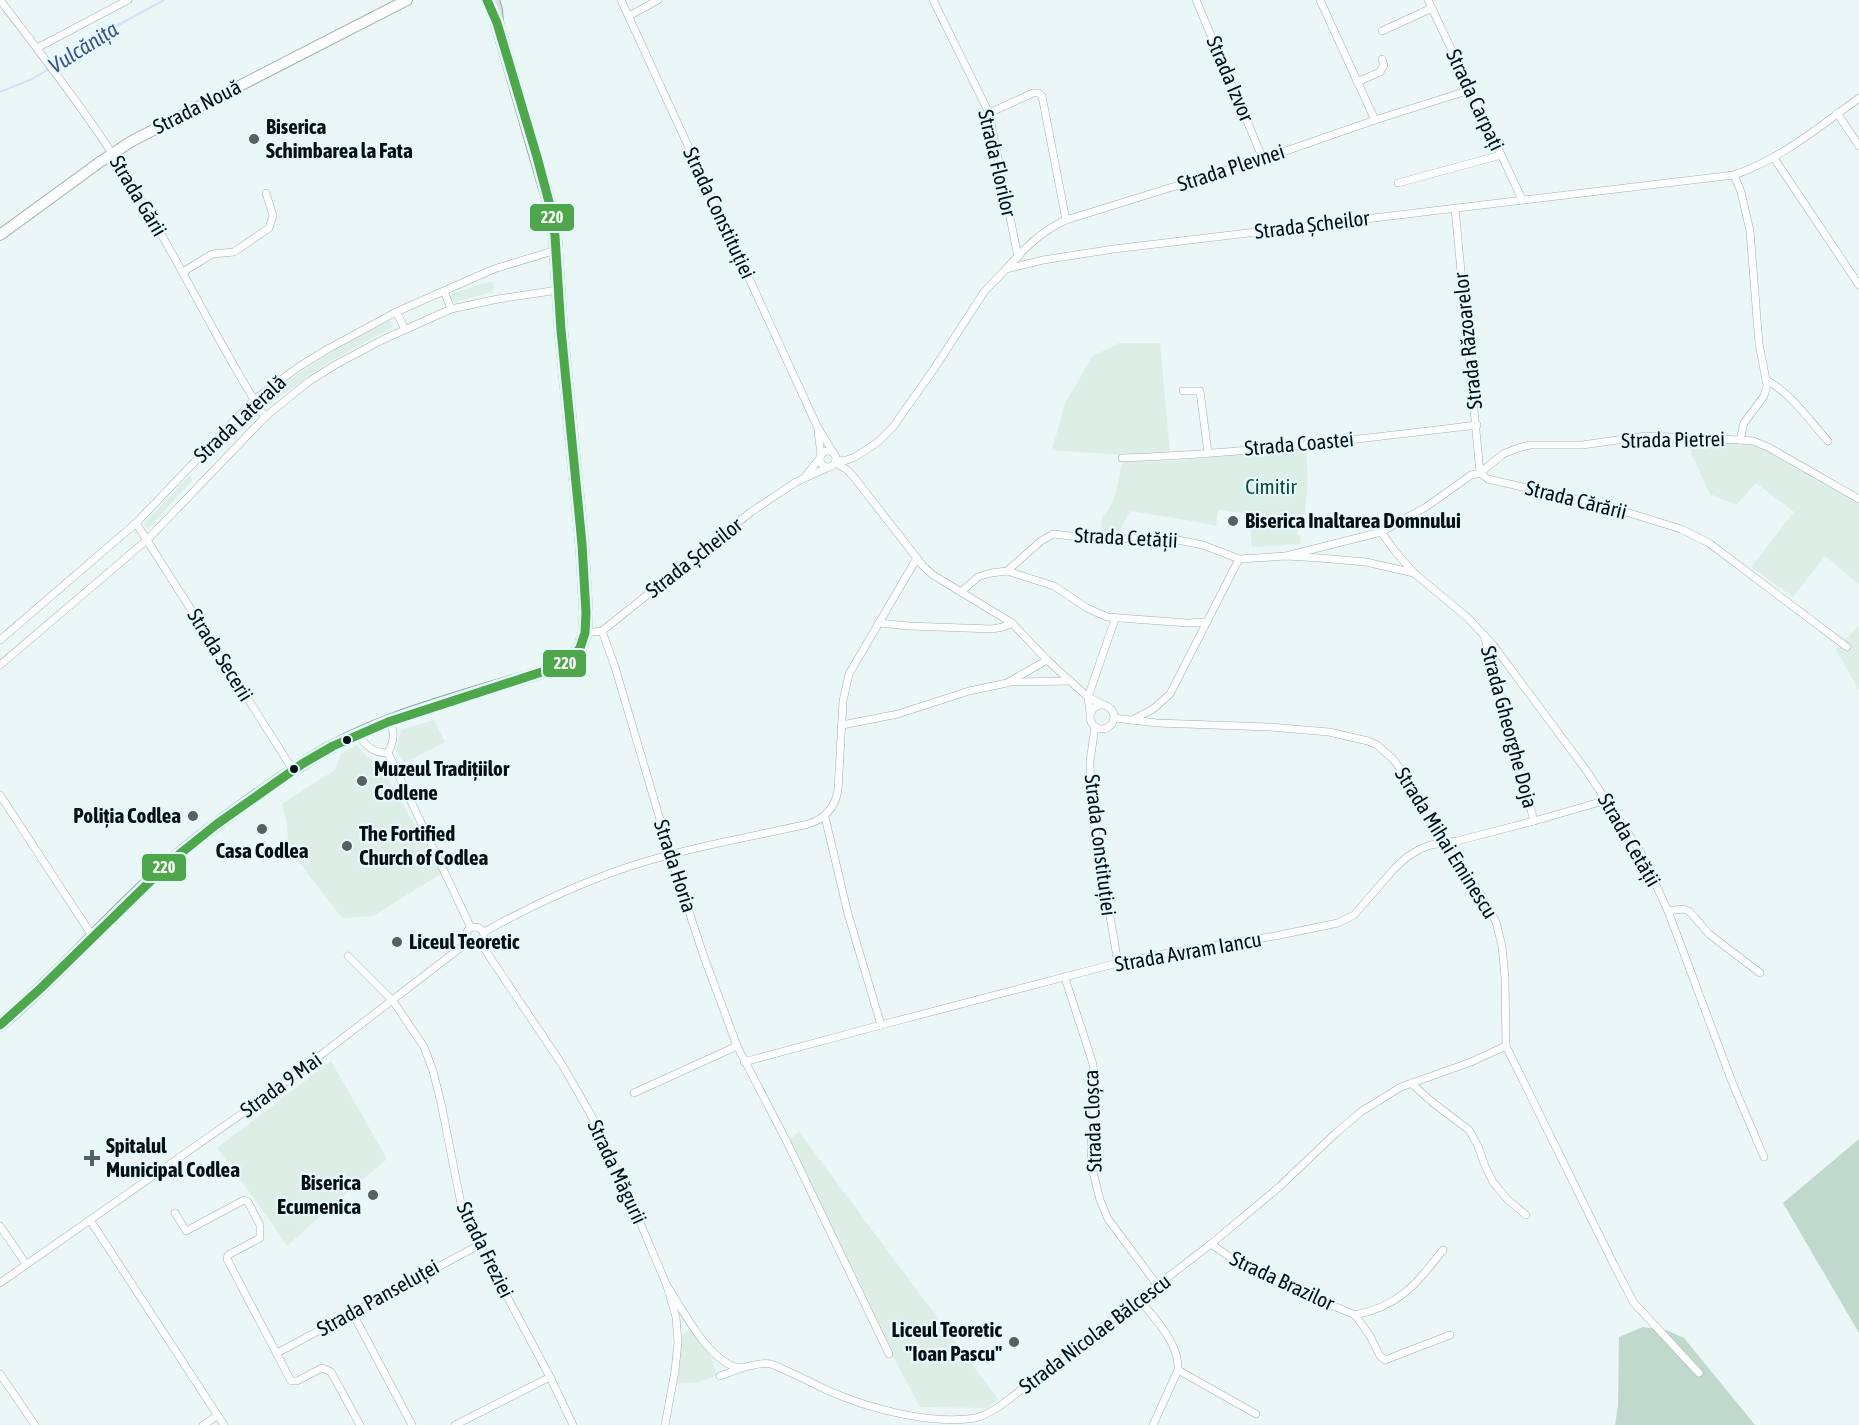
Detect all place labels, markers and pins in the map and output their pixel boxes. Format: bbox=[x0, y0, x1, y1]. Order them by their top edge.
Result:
place label: Biserica Schimbarea la Fata bbox=[266, 114, 413, 162]
marker: Biserica Schimbarea la Fata bbox=[247, 132, 261, 146]
place label: Biserica Inaltarea Domnului bbox=[1245, 508, 1461, 532]
marker: Biserica Inaltarea Domnului bbox=[1226, 514, 1240, 528]
unlabelled marker bbox=[341, 734, 353, 746]
place label: Muzeul Tradițiilor Codlene bbox=[374, 756, 510, 804]
unlabelled marker bbox=[288, 763, 300, 775]
marker: Muzeul Tradițiilor Codlene bbox=[355, 774, 369, 788]
place label: Poliția Codlea bbox=[73, 803, 181, 828]
marker: Poliția Codlea bbox=[186, 809, 200, 823]
place label: The Fortified Church of Codlea bbox=[359, 821, 489, 869]
marker: Casa Codlea bbox=[255, 822, 269, 836]
place label: Casa Codlea bbox=[215, 838, 309, 862]
marker: The Fortified Church of Codlea bbox=[340, 839, 354, 853]
place label: Liceul Teoretic bbox=[409, 929, 520, 953]
marker: Liceul Teoretic bbox=[390, 935, 404, 949]
place label: Spitalul Municipal Codlea bbox=[106, 1133, 240, 1181]
marker: Spitalul Municipal Codlea bbox=[83, 1149, 101, 1167]
place label: Biserica Ecumenica bbox=[277, 1170, 361, 1218]
marker: Biserica Ecumenica bbox=[366, 1188, 380, 1202]
place label: Liceul Teoretic "Ioan Pascu" bbox=[892, 1317, 1002, 1365]
marker: Liceul Teoretic "Ioan Pascu" bbox=[1007, 1335, 1021, 1349]

